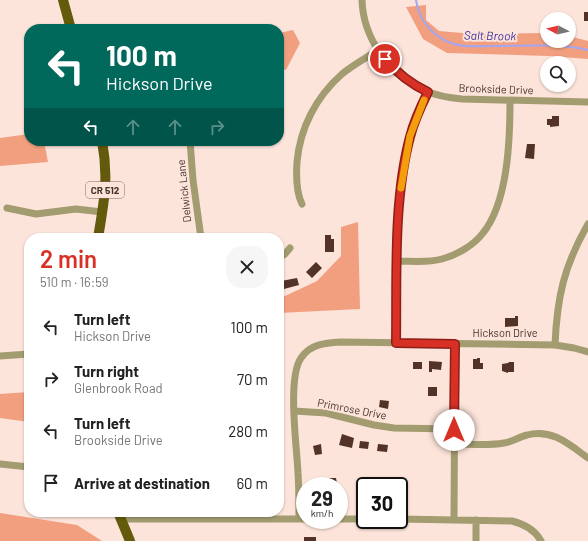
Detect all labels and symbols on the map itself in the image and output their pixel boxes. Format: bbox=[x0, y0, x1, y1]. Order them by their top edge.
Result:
north arrow bbox=[540, 12, 576, 48]
water label: Salt Brook bbox=[464, 28, 516, 42]
pin bbox=[368, 42, 402, 76]
street label: Brookside Drive bbox=[458, 81, 534, 96]
street label: Delwick Lane bbox=[174, 159, 193, 223]
road number: CR 512 bbox=[86, 182, 124, 198]
street label: Hickson Drive bbox=[472, 326, 538, 339]
street label: Primrose Drive bbox=[316, 395, 388, 422]
position arrow bbox=[433, 409, 475, 451]
speed limit sign: 30 bbox=[356, 477, 408, 529]

